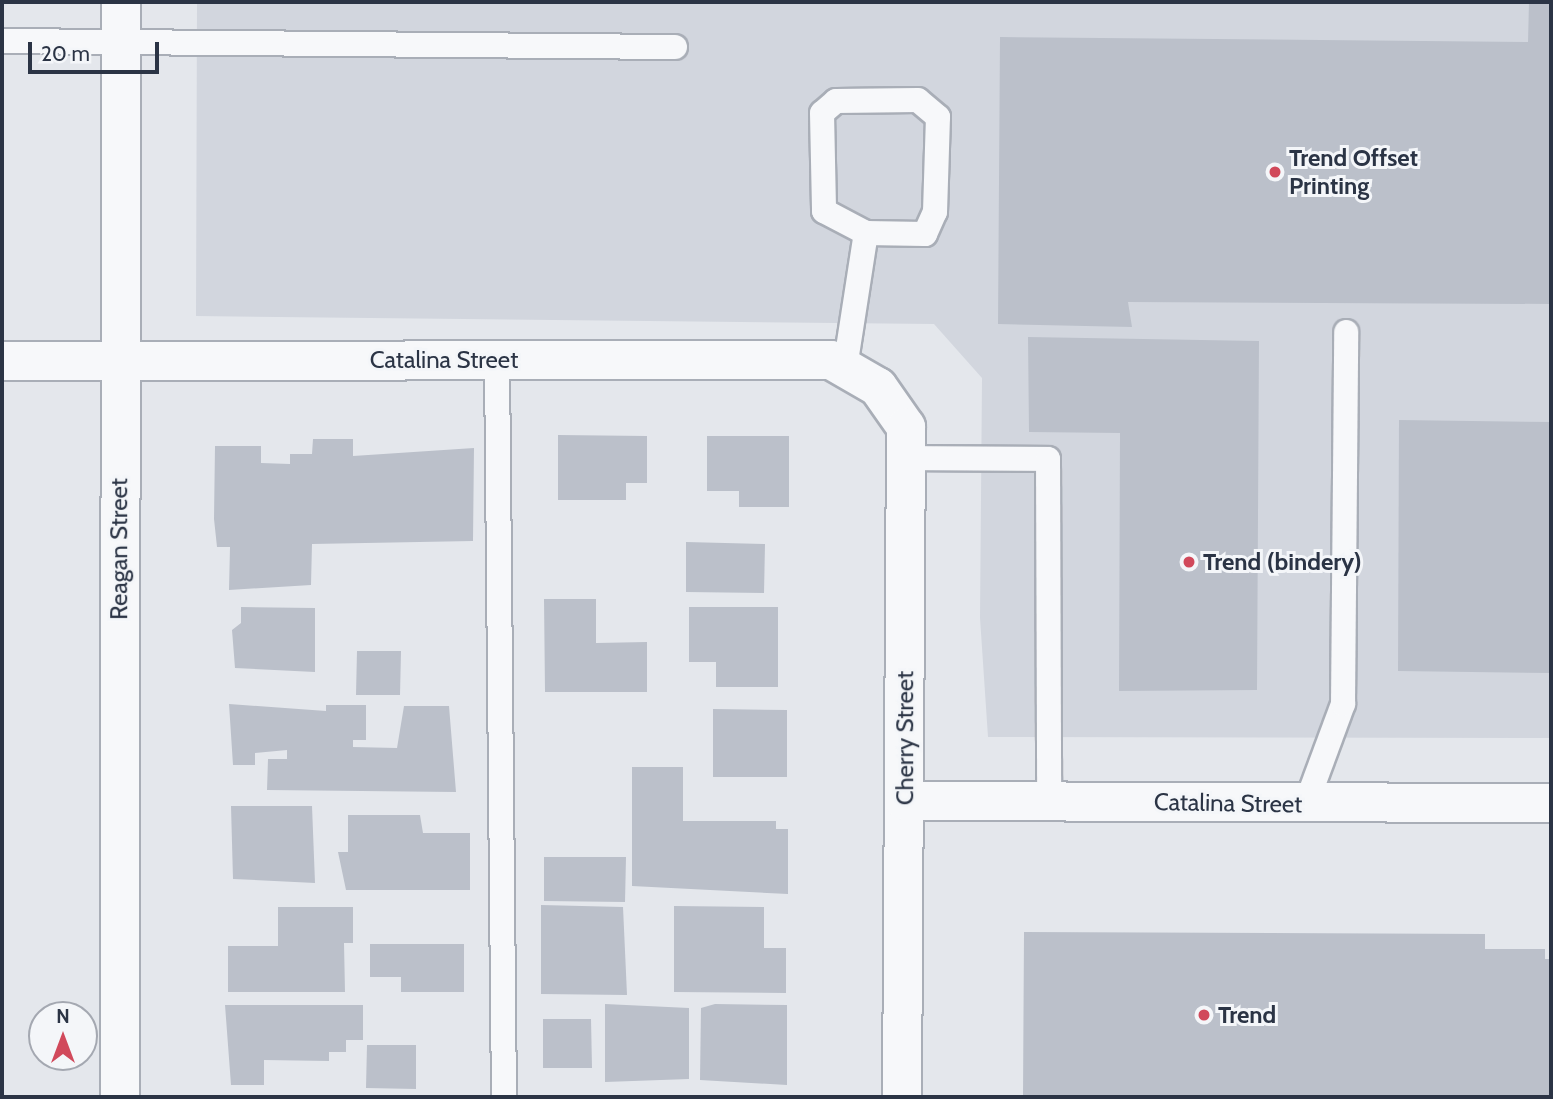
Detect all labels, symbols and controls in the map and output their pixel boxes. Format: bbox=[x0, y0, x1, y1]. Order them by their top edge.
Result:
scale bar bbox=[32, 28, 163, 72]
text: 20 m bbox=[41, 41, 90, 66]
place label: Trend Offset Printing bbox=[1289, 144, 1418, 200]
marker: Trend Offset Printing bbox=[1267, 164, 1283, 180]
street label: Catalina Street bbox=[370, 346, 518, 374]
street label: Reagan Street bbox=[105, 478, 133, 620]
place label: Trend (bindery) bbox=[1203, 548, 1362, 576]
marker: Trend (bindery) bbox=[1181, 554, 1197, 570]
street label: Cherry Street bbox=[891, 671, 919, 805]
street label: Catalina Street bbox=[1154, 787, 1302, 819]
north arrow bbox=[28, 1001, 98, 1071]
place label: Trend bbox=[1218, 1001, 1276, 1029]
text: N bbox=[56, 1005, 70, 1028]
marker: Trend bbox=[1196, 1007, 1212, 1023]

